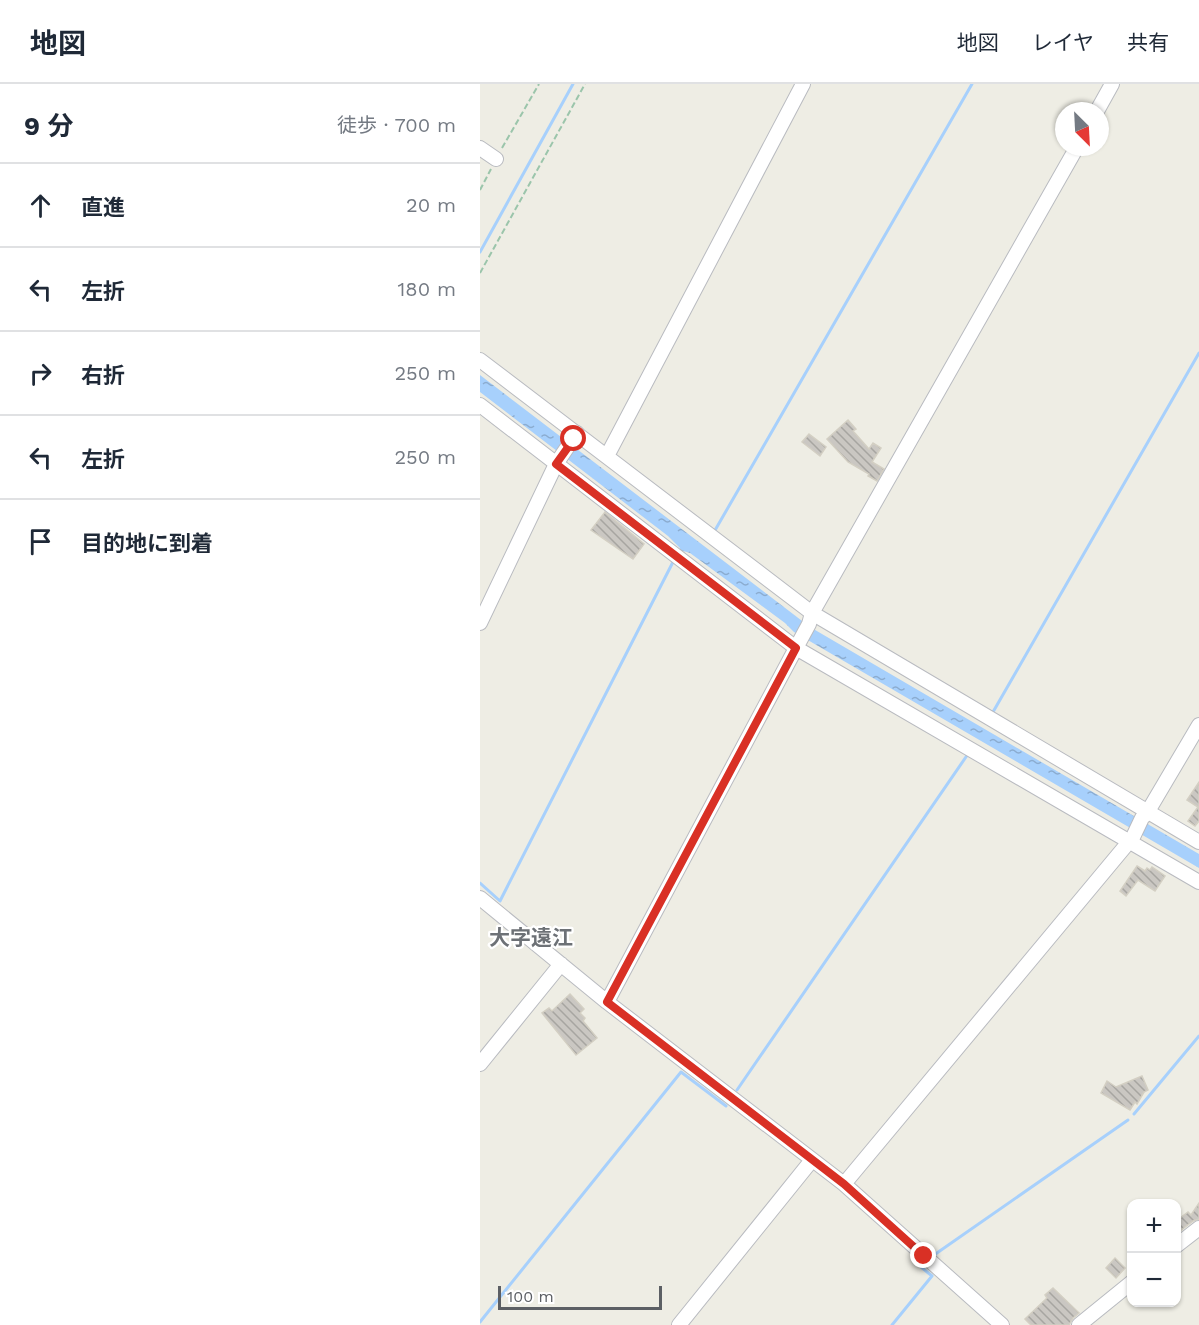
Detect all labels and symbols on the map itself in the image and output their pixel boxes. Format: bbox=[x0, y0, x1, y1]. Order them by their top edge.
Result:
north arrow bbox=[1055, 102, 1109, 156]
route start bbox=[560, 425, 586, 451]
district label: 大字遠江 bbox=[489, 925, 573, 950]
route end bbox=[910, 1242, 936, 1268]
scale bar bbox=[498, 1283, 662, 1310]

